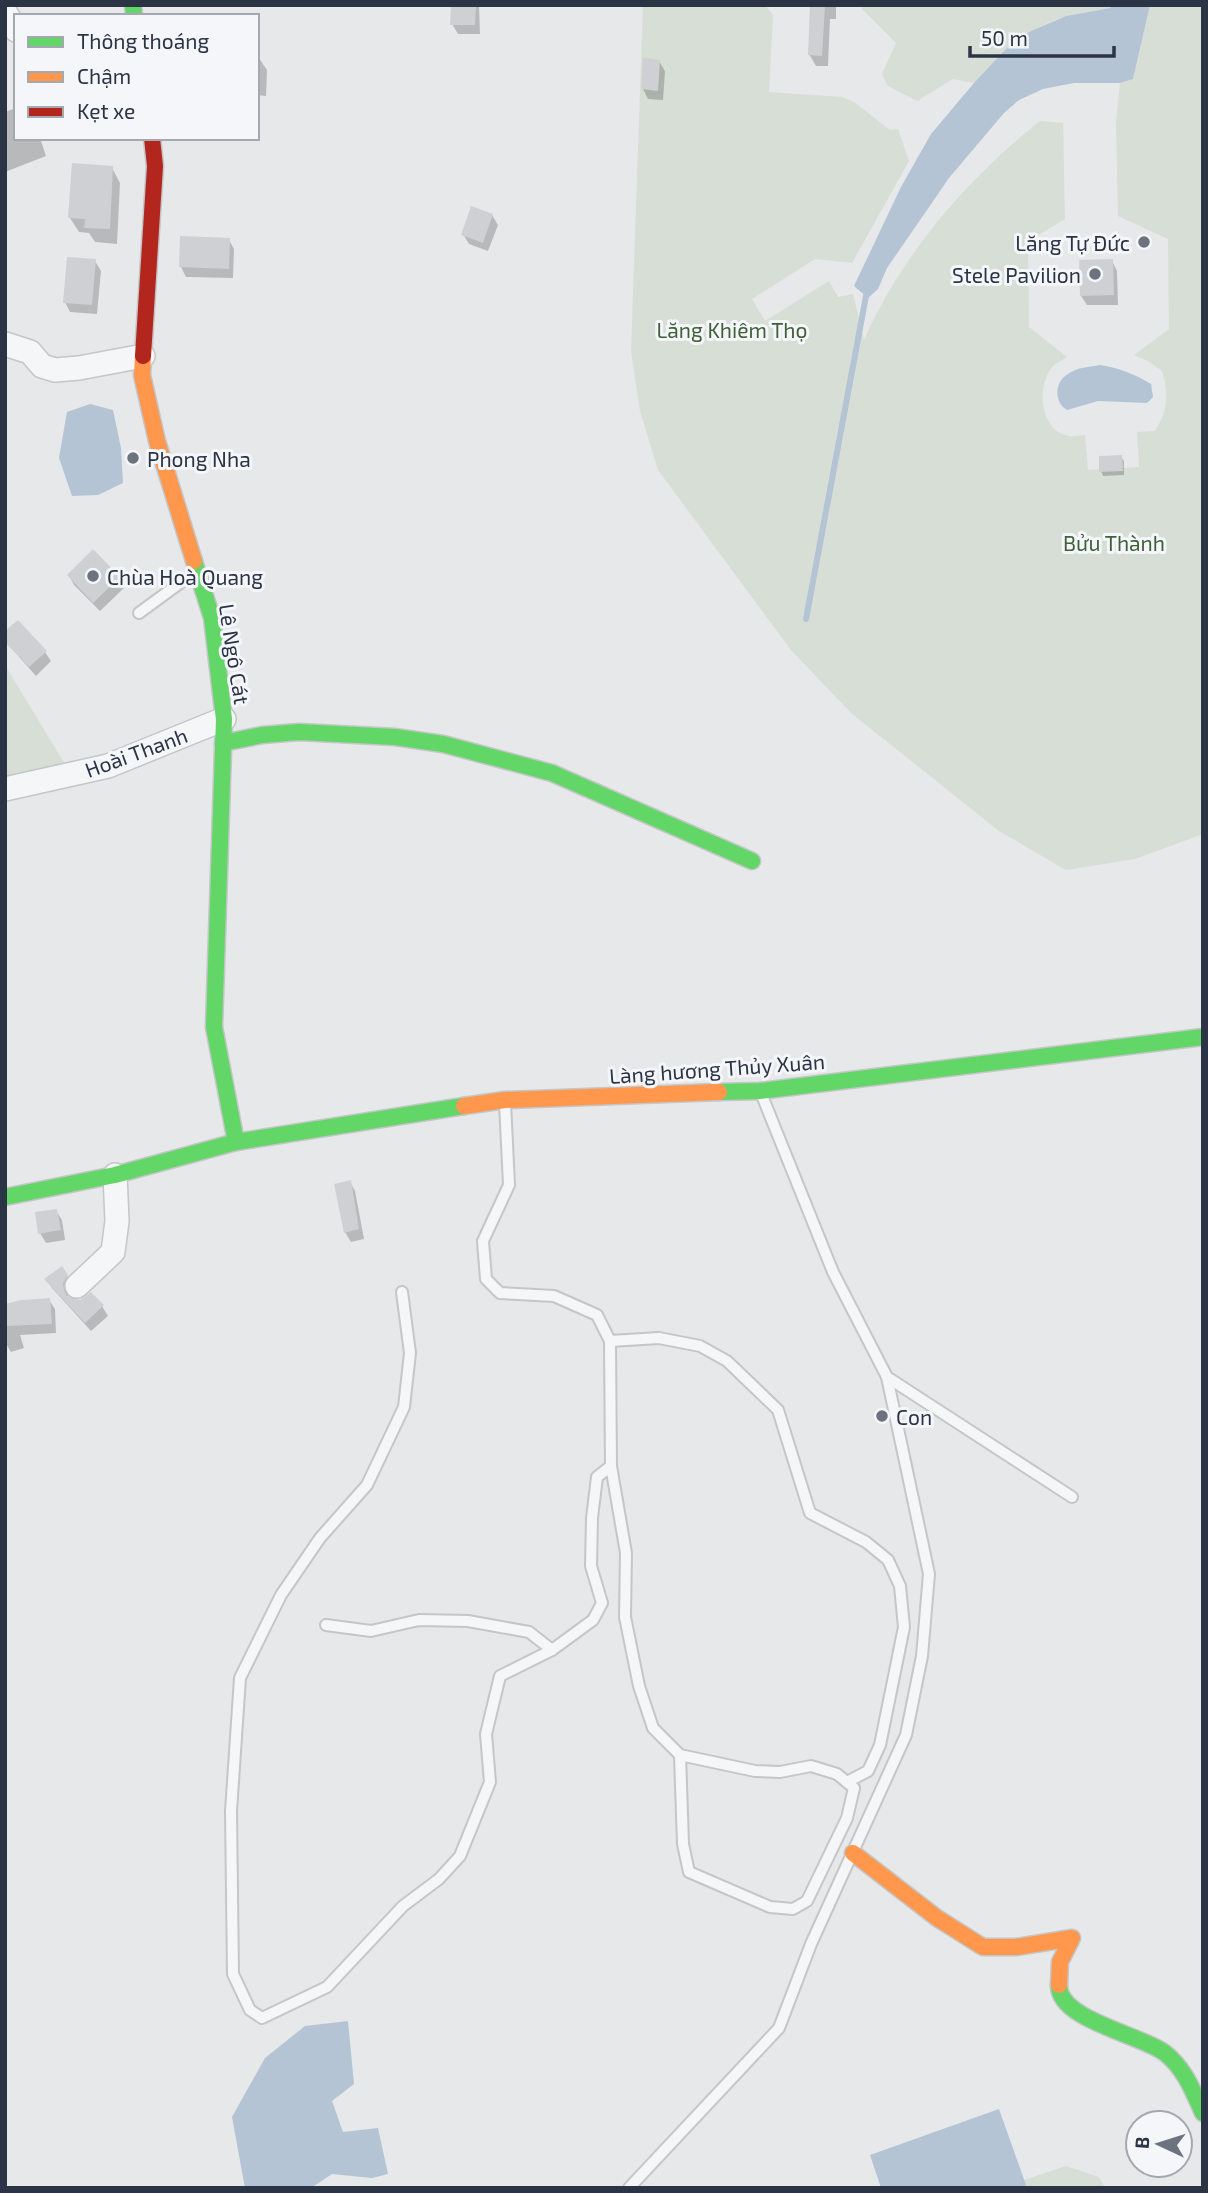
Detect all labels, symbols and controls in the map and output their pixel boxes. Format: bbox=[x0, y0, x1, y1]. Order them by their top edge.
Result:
legend bbox=[14, 14, 259, 140]
scale bar bbox=[970, 14, 1114, 58]
text: 50 m bbox=[981, 25, 1028, 50]
text: Thông thoáng bbox=[77, 28, 209, 53]
text: Chậm bbox=[77, 63, 131, 88]
text: Kẹt xe bbox=[77, 98, 135, 123]
place label: Lăng Tự Đức bbox=[1015, 230, 1130, 255]
marker: Lăng Tự Đức bbox=[1136, 234, 1152, 250]
place label: Stele Pavilion bbox=[952, 262, 1081, 287]
marker: Stele Pavilion bbox=[1087, 266, 1103, 282]
park label: Lăng Khiêm Thọ bbox=[657, 317, 807, 342]
place label: Phong Nha bbox=[147, 446, 251, 471]
marker: Phong Nha bbox=[125, 450, 141, 466]
park label: Bửu Thành bbox=[1063, 530, 1165, 555]
place label: Chùa Hoà Quang bbox=[107, 564, 263, 590]
marker: Chùa Hoà Quang bbox=[85, 568, 101, 584]
street label: Lê Ngô Cát bbox=[215, 602, 255, 706]
street label: Hoài Thanh bbox=[81, 722, 191, 782]
street label: Làng hương Thủy Xuân bbox=[608, 1048, 826, 1088]
place label: Con bbox=[896, 1404, 932, 1429]
marker: Con bbox=[874, 1408, 890, 1424]
north arrow bbox=[1124, 2109, 1194, 2179]
text: B bbox=[1130, 2136, 1153, 2150]

